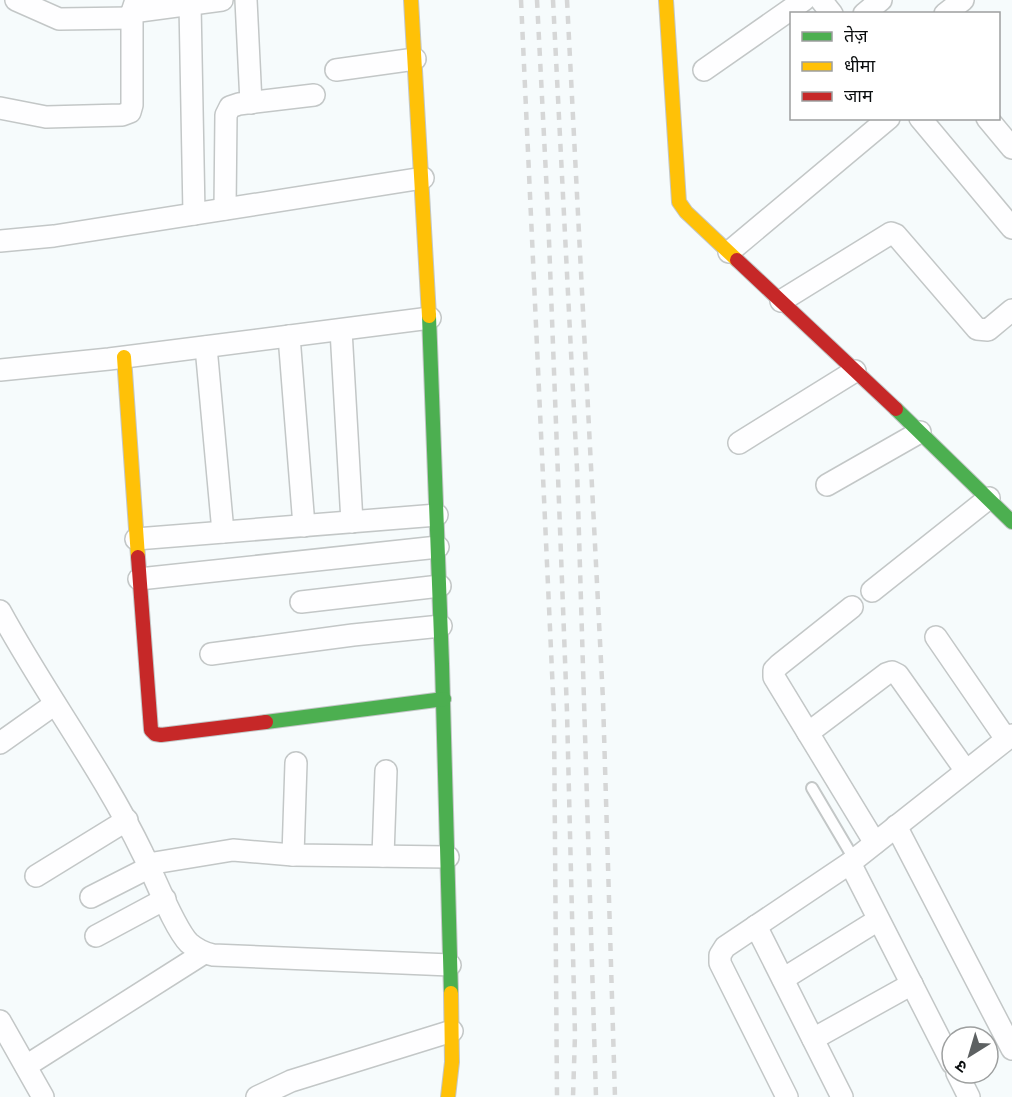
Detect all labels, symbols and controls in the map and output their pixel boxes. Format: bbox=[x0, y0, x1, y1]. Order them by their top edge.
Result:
legend bbox=[790, 12, 1000, 120]
text: तेज़ bbox=[844, 23, 868, 47]
text: धीमा bbox=[844, 53, 875, 77]
text: जाम bbox=[844, 83, 874, 107]
north arrow bbox=[940, 1025, 1000, 1085]
text: उ bbox=[950, 1055, 971, 1079]

